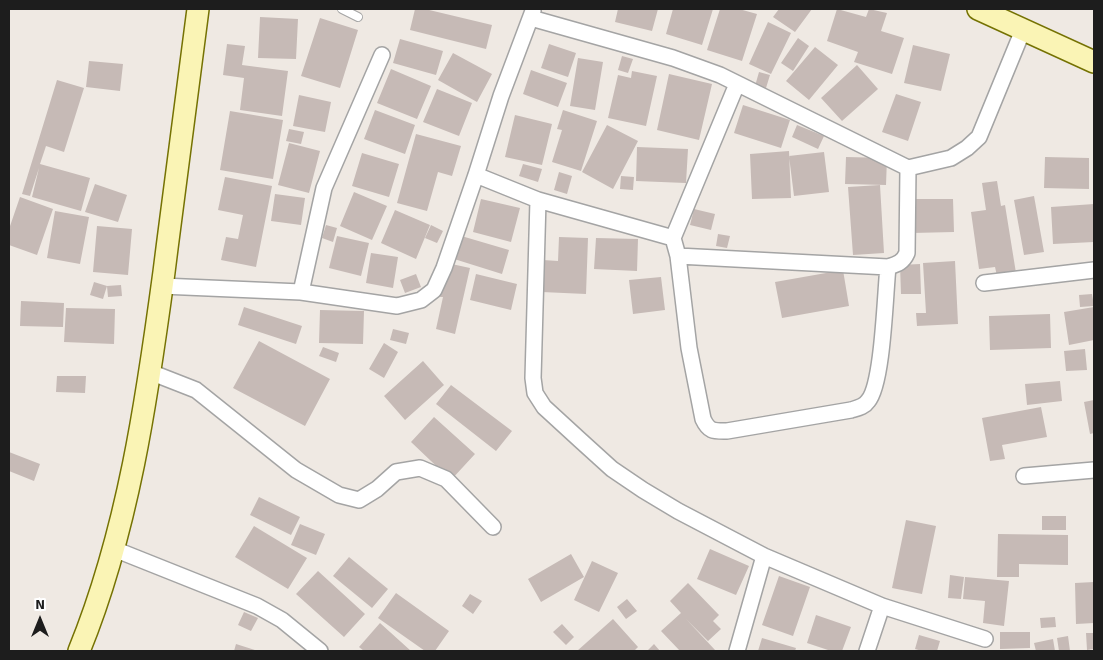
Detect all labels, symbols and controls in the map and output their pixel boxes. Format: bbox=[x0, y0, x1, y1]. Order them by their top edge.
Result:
north arrow bbox=[15, 595, 65, 645]
text: N bbox=[35, 596, 45, 613]

